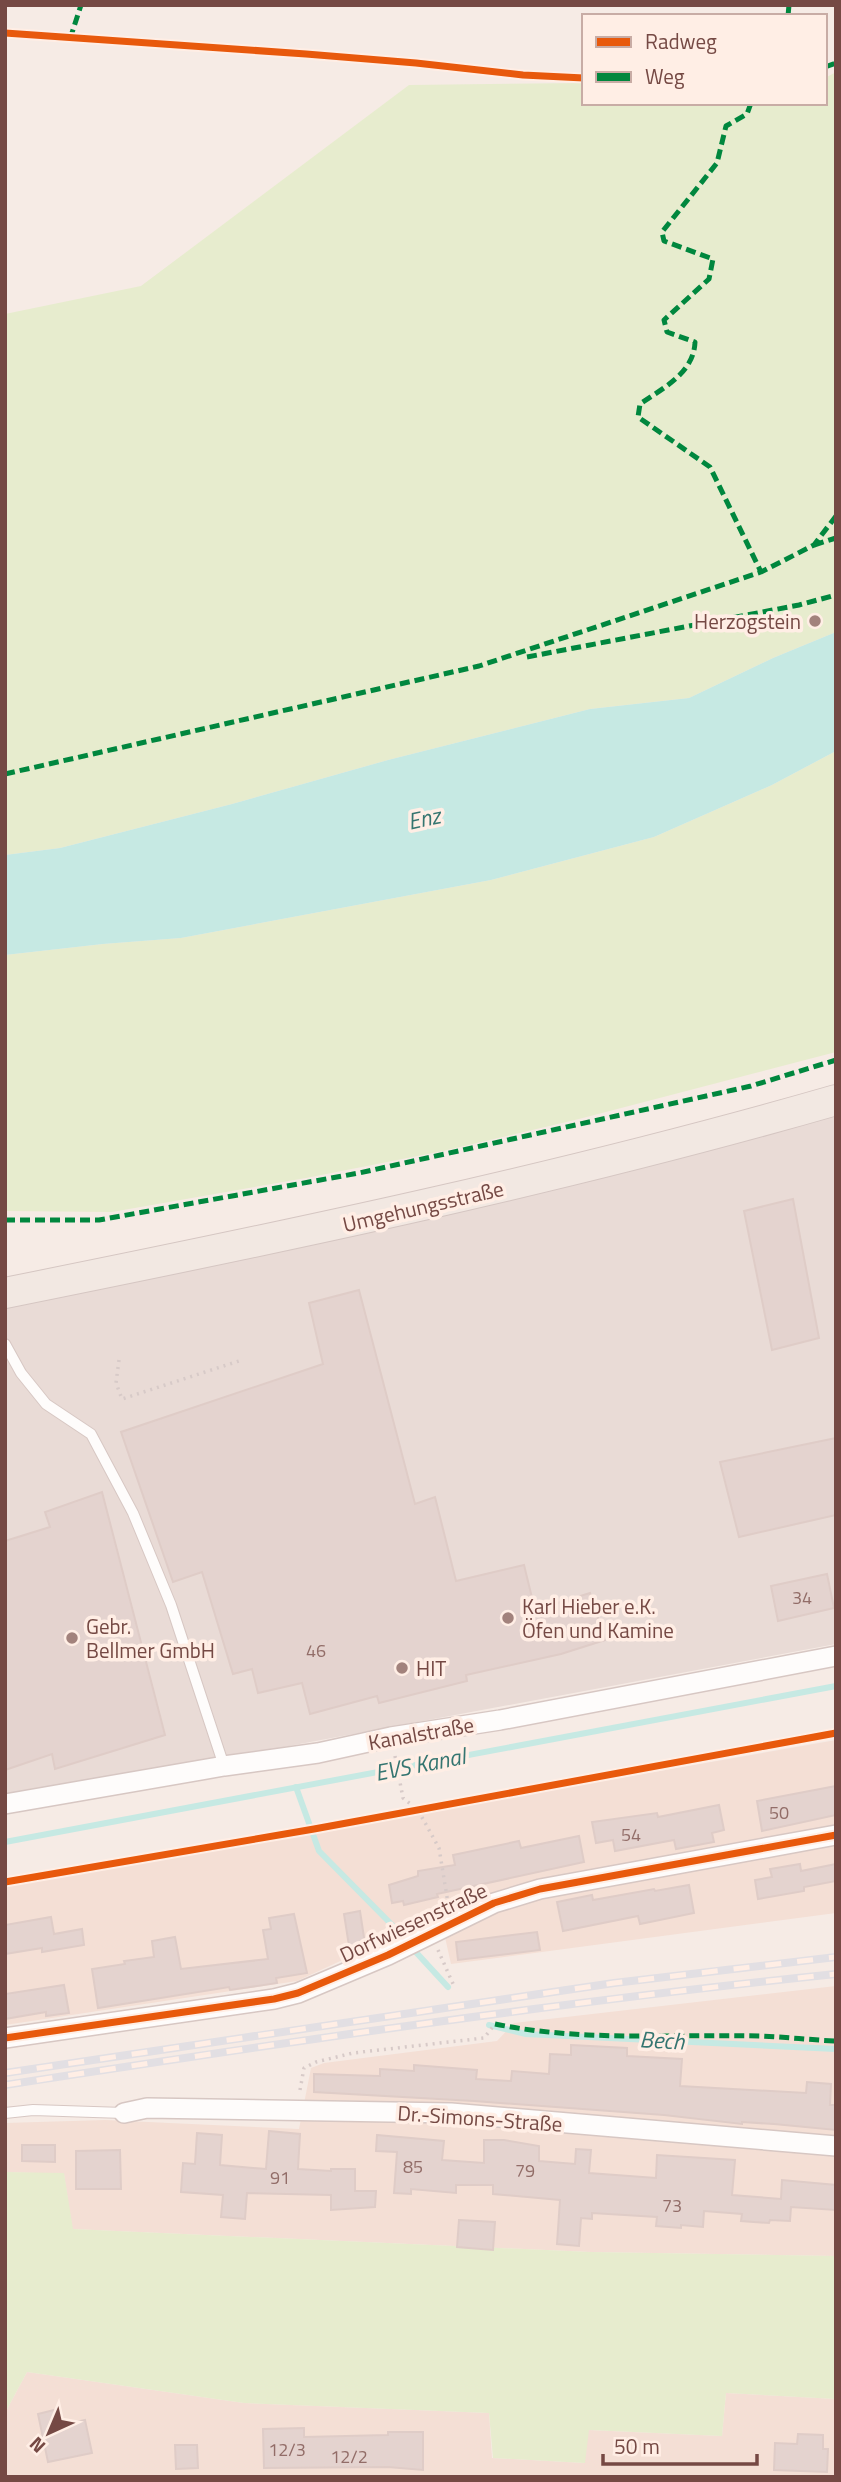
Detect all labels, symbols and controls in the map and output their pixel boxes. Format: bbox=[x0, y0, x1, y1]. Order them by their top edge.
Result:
legend bbox=[582, 14, 827, 105]
text: Radweg bbox=[645, 25, 717, 57]
text: Weg bbox=[645, 60, 685, 92]
place label: Herzogstein bbox=[694, 605, 801, 637]
marker: Herzogstein bbox=[807, 613, 823, 629]
water label: Enz bbox=[404, 797, 446, 839]
street label: Umgehungsstraße bbox=[339, 1172, 507, 1240]
house number: 34 bbox=[792, 1584, 812, 1611]
place label: Karl Hieber e.K. Öfen und Kamine bbox=[522, 1590, 674, 1646]
place label: Gebr. Bellmer GmbH bbox=[86, 1610, 215, 1666]
marker: Karl Hieber e.K. Öfen und Kamine bbox=[500, 1610, 516, 1626]
marker: Gebr. Bellmer GmbH bbox=[64, 1630, 80, 1646]
house number: 46 bbox=[306, 1637, 326, 1664]
place label: HIT bbox=[416, 1652, 446, 1684]
marker: HIT bbox=[394, 1660, 410, 1676]
street label: Kanalstraße bbox=[366, 1708, 476, 1758]
water label: EVS Kanal bbox=[372, 1738, 471, 1790]
house number: 50 bbox=[769, 1799, 789, 1826]
house number: 54 bbox=[621, 1821, 641, 1848]
street label: Dorfwiesenstraße bbox=[334, 1874, 492, 1970]
water label: Bech bbox=[639, 2021, 686, 2059]
street label: Dr.-Simons-Straße bbox=[396, 2096, 564, 2140]
house number: 85 bbox=[403, 2153, 423, 2180]
house number: 79 bbox=[515, 2157, 535, 2184]
house number: 91 bbox=[270, 2164, 290, 2191]
house number: 73 bbox=[662, 2192, 682, 2219]
north arrow bbox=[14, 2398, 84, 2468]
scale bar bbox=[603, 2422, 757, 2466]
text: 50 m bbox=[614, 2430, 660, 2462]
text: N bbox=[22, 2431, 52, 2461]
house number: 12/3 bbox=[268, 2436, 306, 2463]
house number: 12/2 bbox=[330, 2443, 368, 2470]

